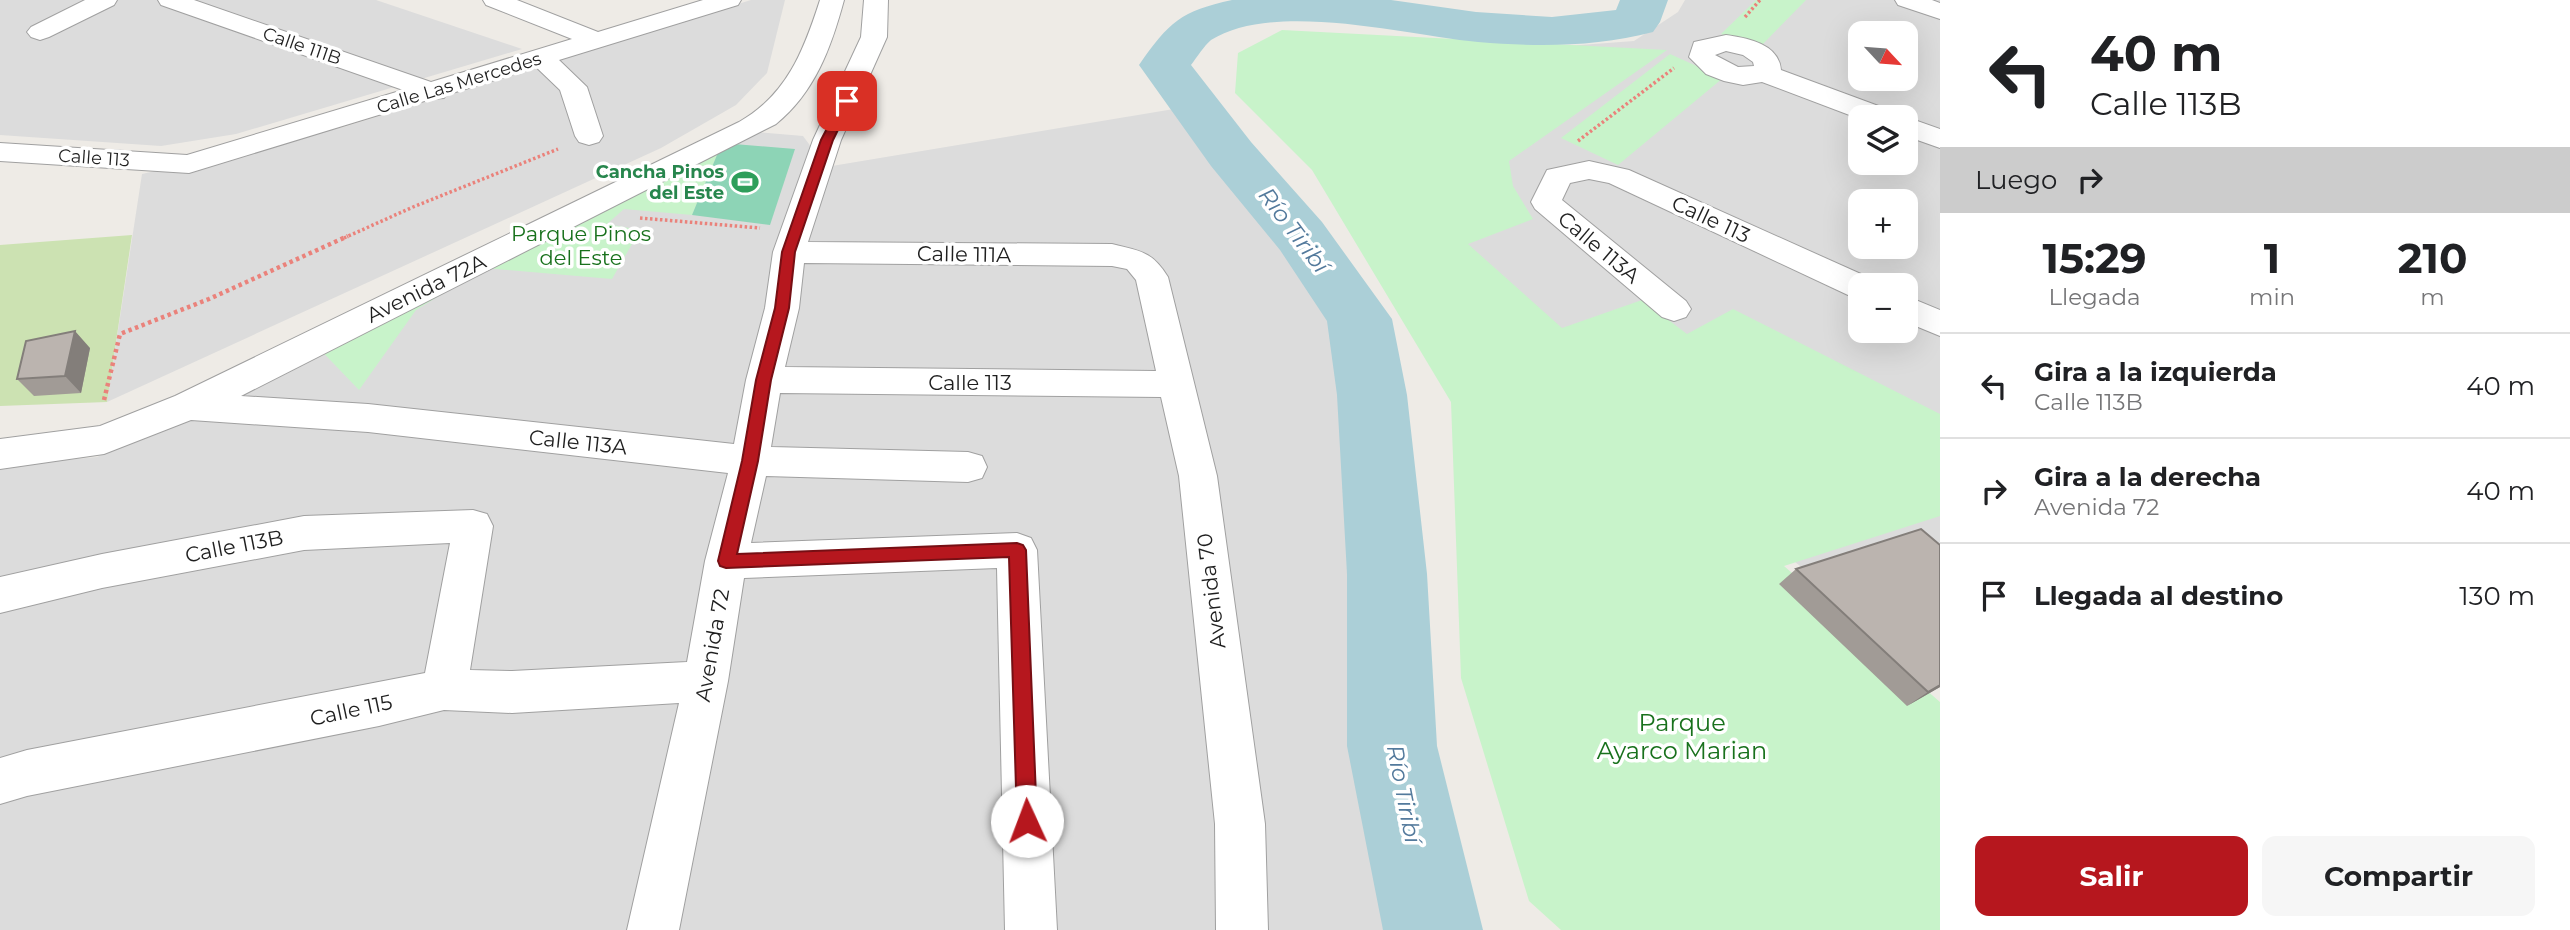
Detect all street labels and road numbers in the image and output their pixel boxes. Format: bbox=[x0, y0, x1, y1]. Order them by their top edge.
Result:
street label: Calle 111B bbox=[260, 22, 344, 70]
street label: Calle Las Mercedes bbox=[374, 47, 544, 119]
street label: Calle 113 bbox=[57, 145, 131, 171]
street label: Calle 113 bbox=[1668, 190, 1754, 248]
street label: Calle 113A bbox=[1553, 206, 1646, 289]
street label: Calle 111A bbox=[917, 241, 1012, 267]
street label: Avenida 72A bbox=[362, 248, 491, 328]
street label: Calle 113 bbox=[928, 370, 1012, 395]
street label: Calle 113A bbox=[528, 424, 629, 460]
street label: Calle 113B bbox=[183, 524, 285, 568]
street label: Avenida 70 bbox=[1192, 532, 1230, 650]
street label: Avenida 72 bbox=[690, 586, 734, 704]
street label: Calle 115 bbox=[307, 689, 395, 731]

